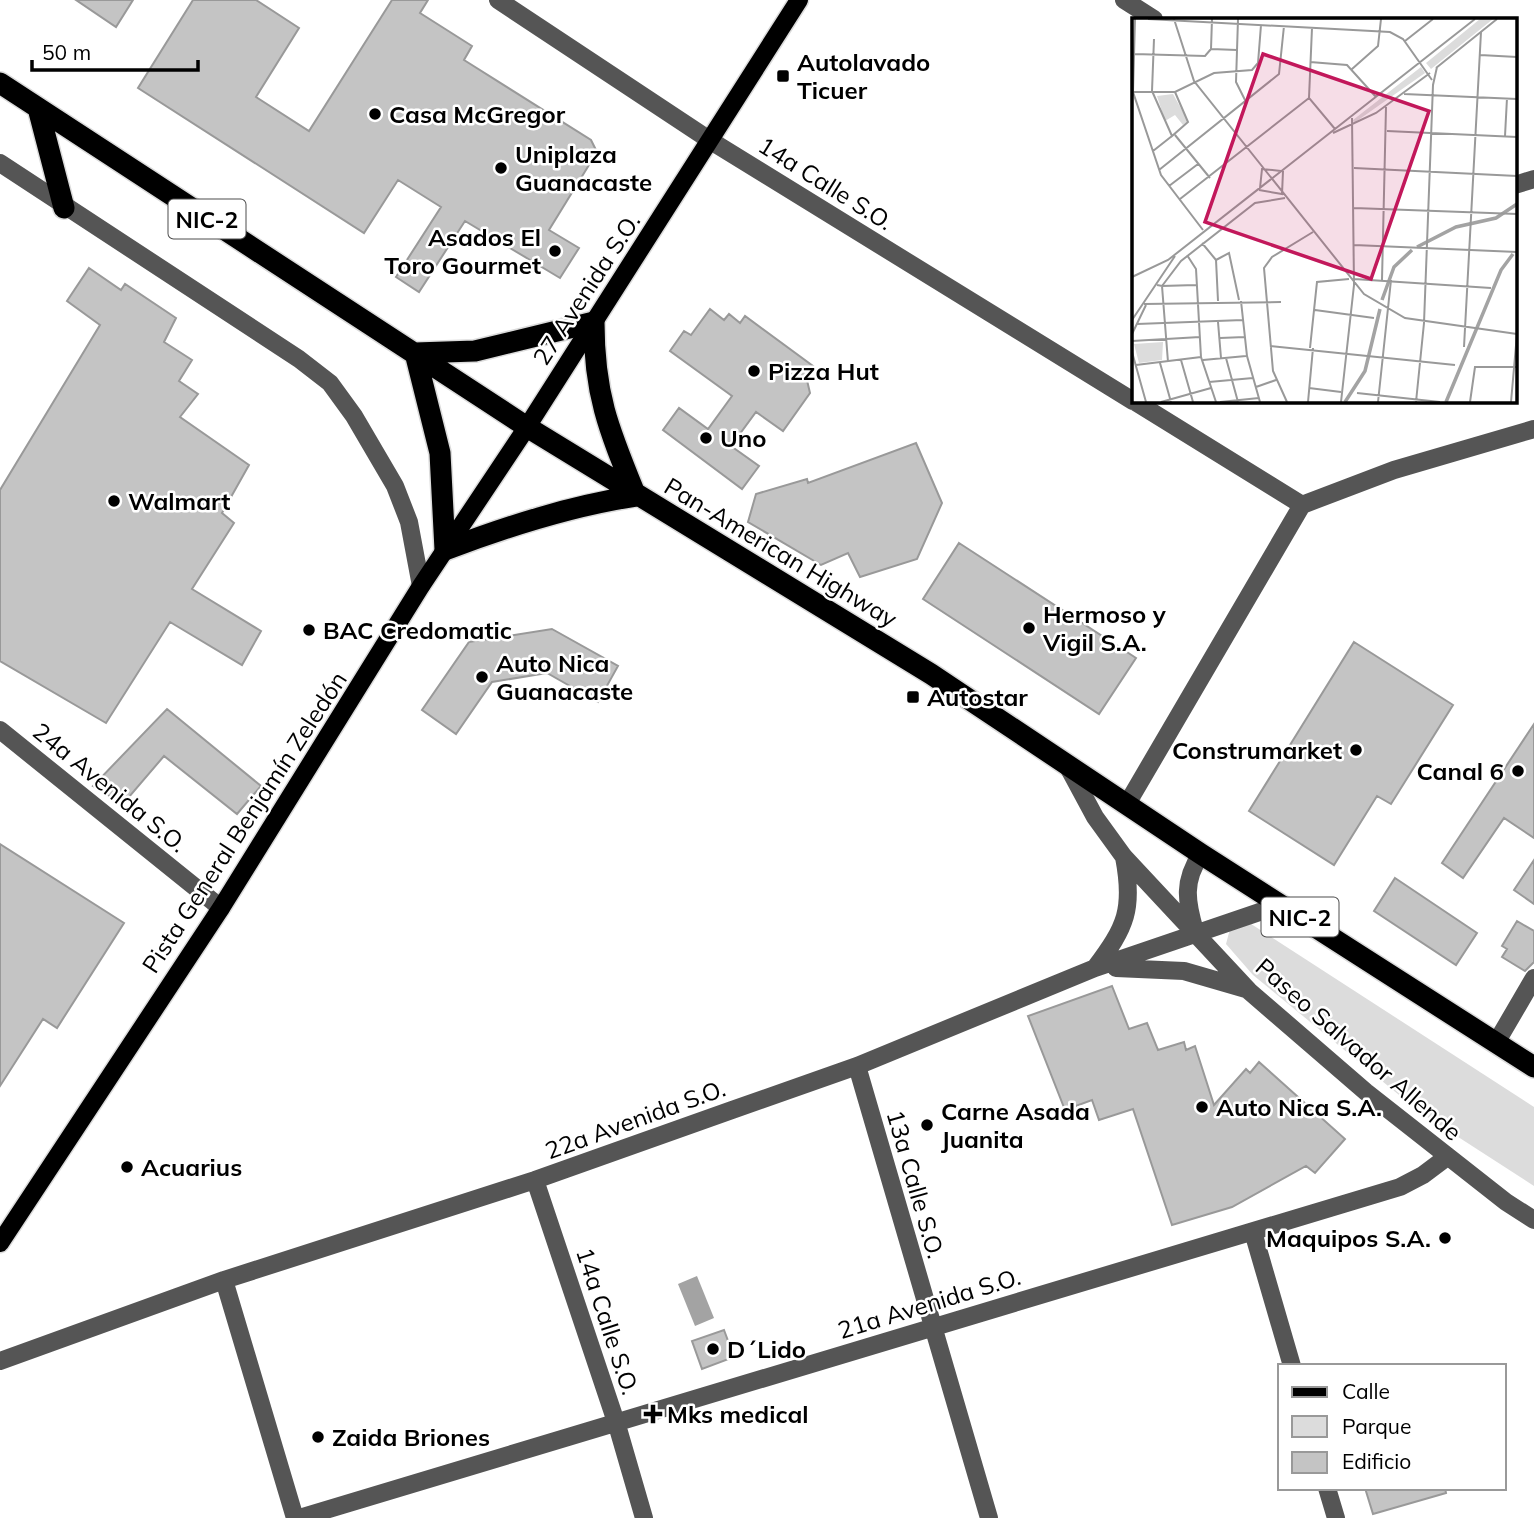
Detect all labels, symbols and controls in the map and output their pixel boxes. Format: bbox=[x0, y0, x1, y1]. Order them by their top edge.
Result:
inset map bbox=[1132, 18, 1516, 402]
scale bar bbox=[32, 28, 198, 72]
text: 50 m bbox=[42, 39, 91, 65]
place label: Autolavado Ticuer bbox=[797, 47, 930, 105]
marker: Autolavado Ticuer bbox=[775, 68, 791, 84]
place label: Casa McGregor bbox=[389, 99, 566, 129]
marker: Casa McGregor bbox=[367, 106, 383, 122]
street label: 14a Calle S.O. bbox=[753, 130, 899, 236]
place label: Uniplaza Guanacaste bbox=[515, 139, 652, 197]
marker: Uniplaza Guanacaste bbox=[493, 160, 509, 176]
road number: NIC-2 bbox=[168, 200, 246, 238]
street label: 27 Avenida S.O. bbox=[526, 207, 646, 371]
place label: Asados El Toro Gourmet bbox=[384, 222, 541, 280]
marker: Asados El Toro Gourmet bbox=[547, 243, 563, 259]
place label: Pizza Hut bbox=[768, 356, 879, 386]
marker: Pizza Hut bbox=[746, 363, 762, 379]
place label: Uno bbox=[720, 423, 766, 453]
marker: Uno bbox=[698, 430, 714, 446]
street label: Pan-American Highway bbox=[659, 471, 903, 634]
place label: Walmart bbox=[128, 486, 230, 516]
marker: Walmart bbox=[106, 493, 122, 509]
place label: Hermoso y Vigil S.A. bbox=[1042, 599, 1167, 657]
place label: BAC Credomatic bbox=[323, 615, 512, 645]
marker: Hermoso y Vigil S.A. bbox=[1021, 620, 1037, 636]
marker: BAC Credomatic bbox=[301, 622, 317, 638]
place label: Auto Nica Guanacaste bbox=[496, 648, 633, 706]
street label: Pista General Benjamín Zeledón bbox=[135, 666, 353, 978]
marker: Auto Nica Guanacaste bbox=[474, 669, 490, 685]
place label: Autostar bbox=[927, 682, 1028, 712]
marker: Autostar bbox=[905, 689, 921, 705]
street label: 24a Avenida S.O. bbox=[27, 716, 193, 858]
place label: Construmarket bbox=[1172, 735, 1342, 765]
marker: Construmarket bbox=[1348, 742, 1364, 758]
place label: Canal 6 bbox=[1417, 756, 1504, 786]
marker: Canal 6 bbox=[1510, 763, 1526, 779]
road number: NIC-2 bbox=[1262, 898, 1338, 936]
street label: Paseo Salvador Allende bbox=[1250, 951, 1468, 1147]
street label: 22a Avenida S.O. bbox=[541, 1073, 729, 1165]
place label: Auto Nica S.A. bbox=[1216, 1092, 1382, 1122]
place label: Carne Asada Juanita bbox=[941, 1096, 1090, 1154]
marker: Auto Nica S.A. bbox=[1194, 1099, 1210, 1115]
street label: 13a Calle S.O. bbox=[880, 1106, 952, 1262]
marker: Carne Asada Juanita bbox=[919, 1117, 935, 1133]
place label: Acuarius bbox=[141, 1152, 242, 1182]
marker: Acuarius bbox=[119, 1159, 135, 1175]
place label: Maquipos S.A. bbox=[1266, 1223, 1431, 1253]
marker: Maquipos S.A. bbox=[1437, 1230, 1453, 1246]
street label: 14a Calle S.O. bbox=[570, 1244, 646, 1398]
street label: 21a Avenida S.O. bbox=[834, 1261, 1024, 1345]
place label: D´Lido bbox=[727, 1334, 806, 1364]
marker: D´Lido bbox=[705, 1341, 721, 1357]
legend bbox=[1278, 1364, 1506, 1490]
text: Calle bbox=[1342, 1378, 1390, 1404]
place label: Mks medical bbox=[667, 1399, 809, 1429]
marker: Mks medical bbox=[645, 1406, 661, 1422]
text: Parque bbox=[1342, 1413, 1411, 1439]
place label: Zaida Briones bbox=[332, 1422, 490, 1452]
marker: Zaida Briones bbox=[310, 1429, 326, 1445]
text: Edificio bbox=[1342, 1448, 1411, 1474]

